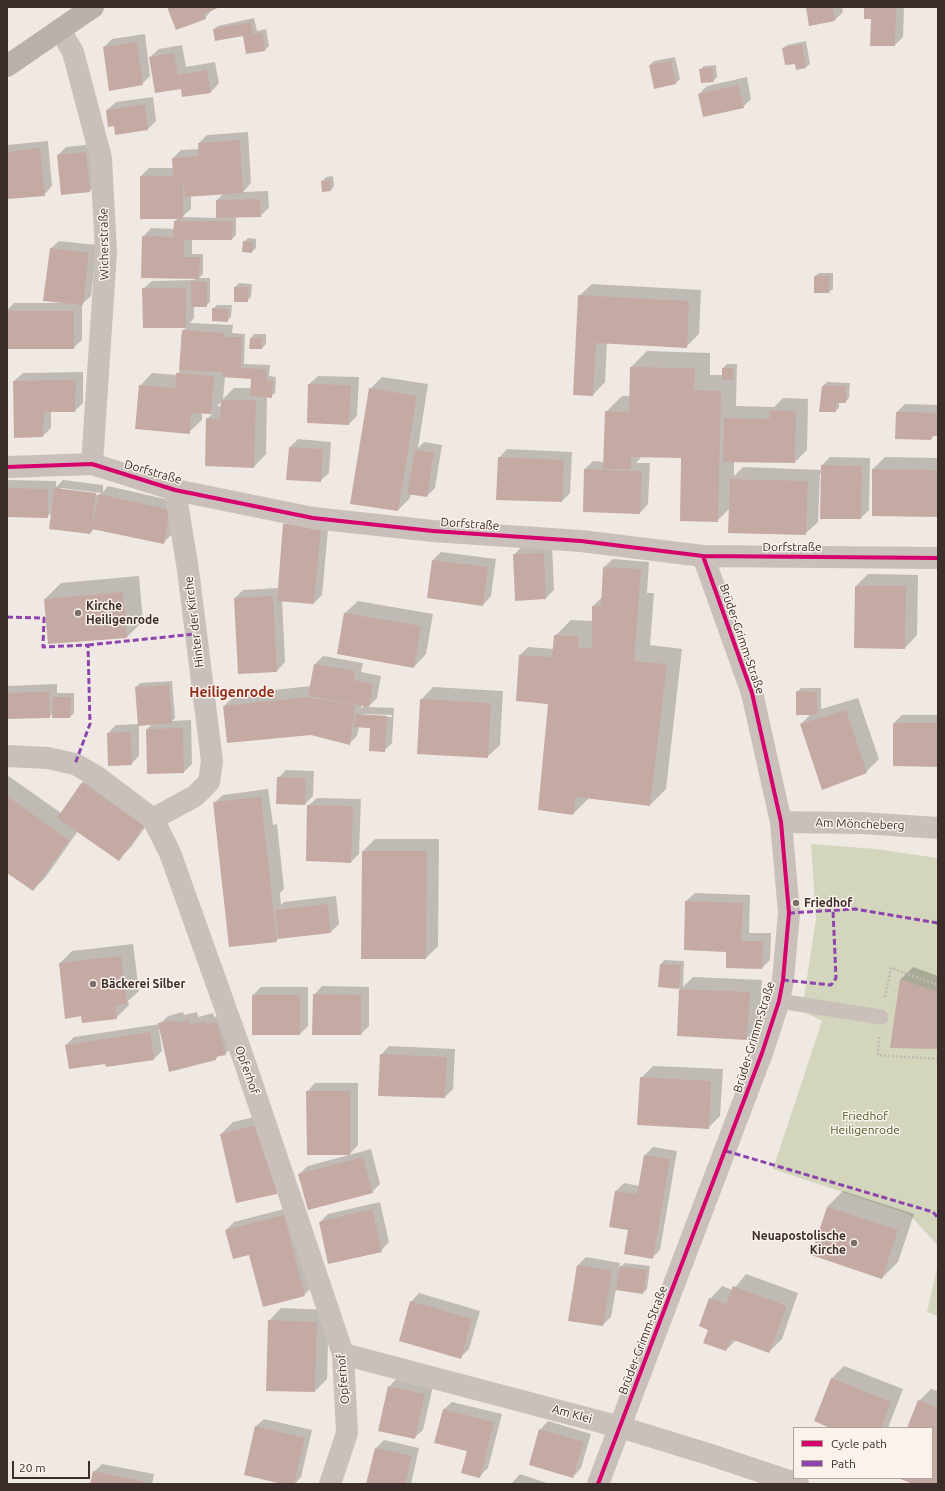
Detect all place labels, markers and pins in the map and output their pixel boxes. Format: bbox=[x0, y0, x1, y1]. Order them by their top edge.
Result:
place label: Kirche Heiligenrode bbox=[86, 599, 159, 627]
marker: Kirche Heiligenrode bbox=[73, 608, 83, 618]
place label: Friedhof bbox=[804, 896, 852, 910]
marker: Friedhof bbox=[791, 898, 801, 908]
place label: Bäckerei Silber bbox=[101, 977, 185, 991]
marker: Bäckerei Silber bbox=[88, 979, 98, 989]
place label: Neuapostolische Kirche bbox=[752, 1229, 846, 1257]
marker: Neuapostolische Kirche bbox=[849, 1238, 859, 1248]

